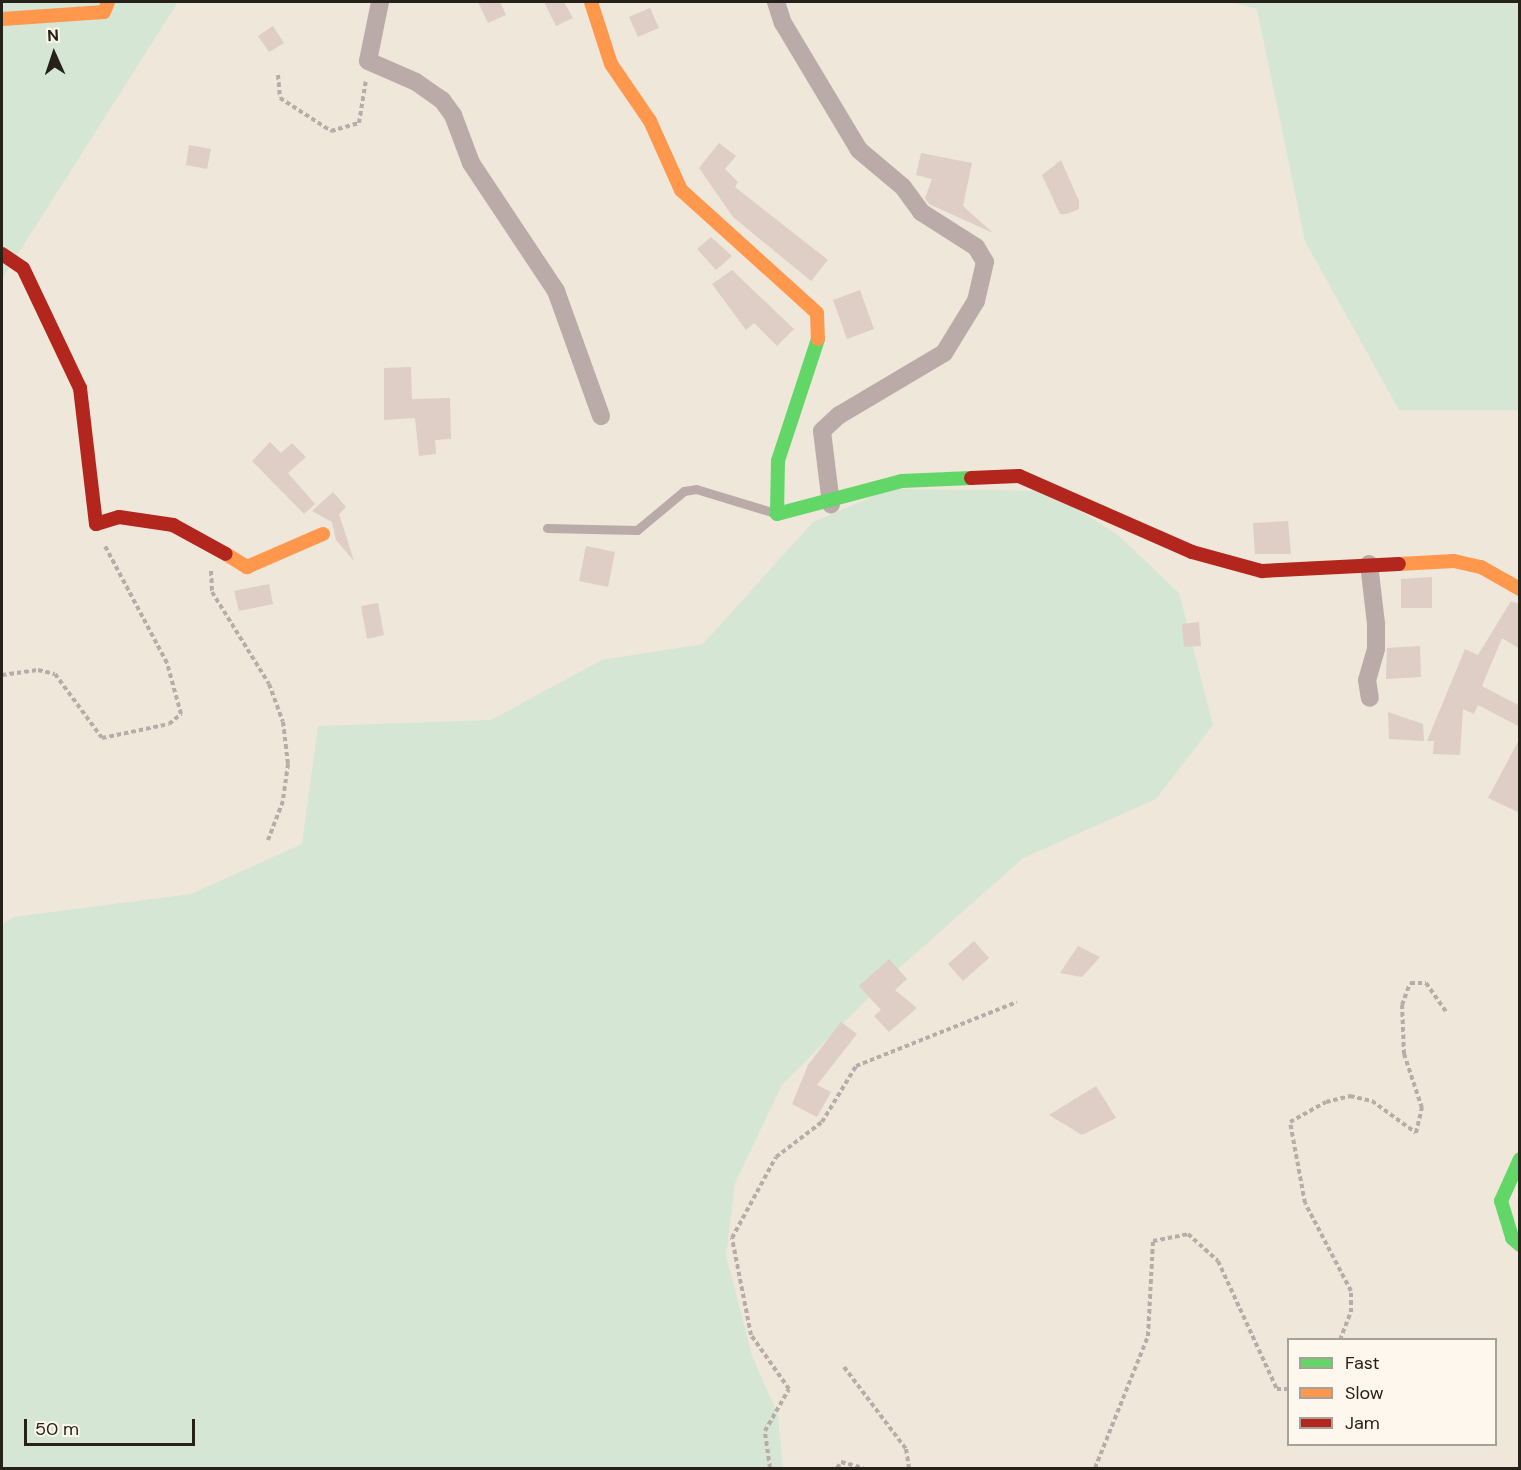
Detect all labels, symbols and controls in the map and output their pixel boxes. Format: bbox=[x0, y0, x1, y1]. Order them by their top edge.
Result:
north arrow bbox=[24, 24, 84, 84]
text: N bbox=[47, 25, 59, 46]
legend bbox=[1287, 1338, 1497, 1446]
text: Fast bbox=[1345, 1351, 1380, 1375]
text: Slow bbox=[1345, 1381, 1384, 1405]
scale bar bbox=[27, 1407, 198, 1445]
text: Jam bbox=[1345, 1411, 1380, 1435]
text: 50 m bbox=[35, 1417, 79, 1441]

